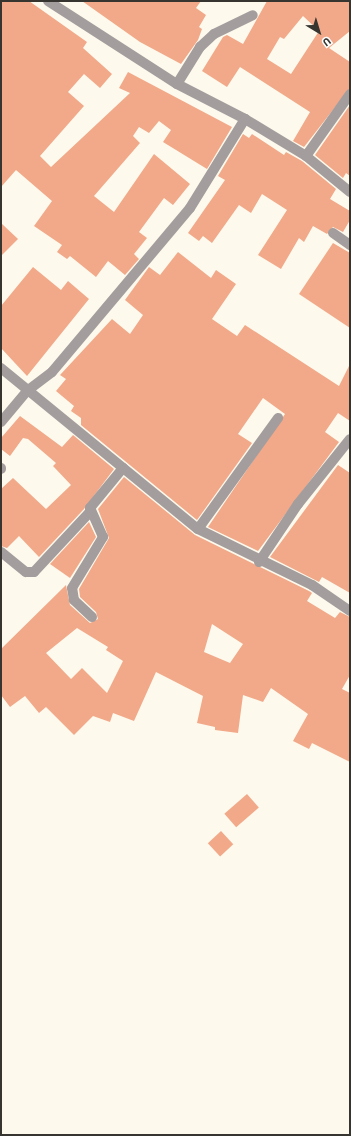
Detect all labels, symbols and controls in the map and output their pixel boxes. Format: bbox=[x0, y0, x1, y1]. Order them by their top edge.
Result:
north arrow bbox=[299, 12, 339, 52]
text: U bbox=[319, 34, 334, 50]

